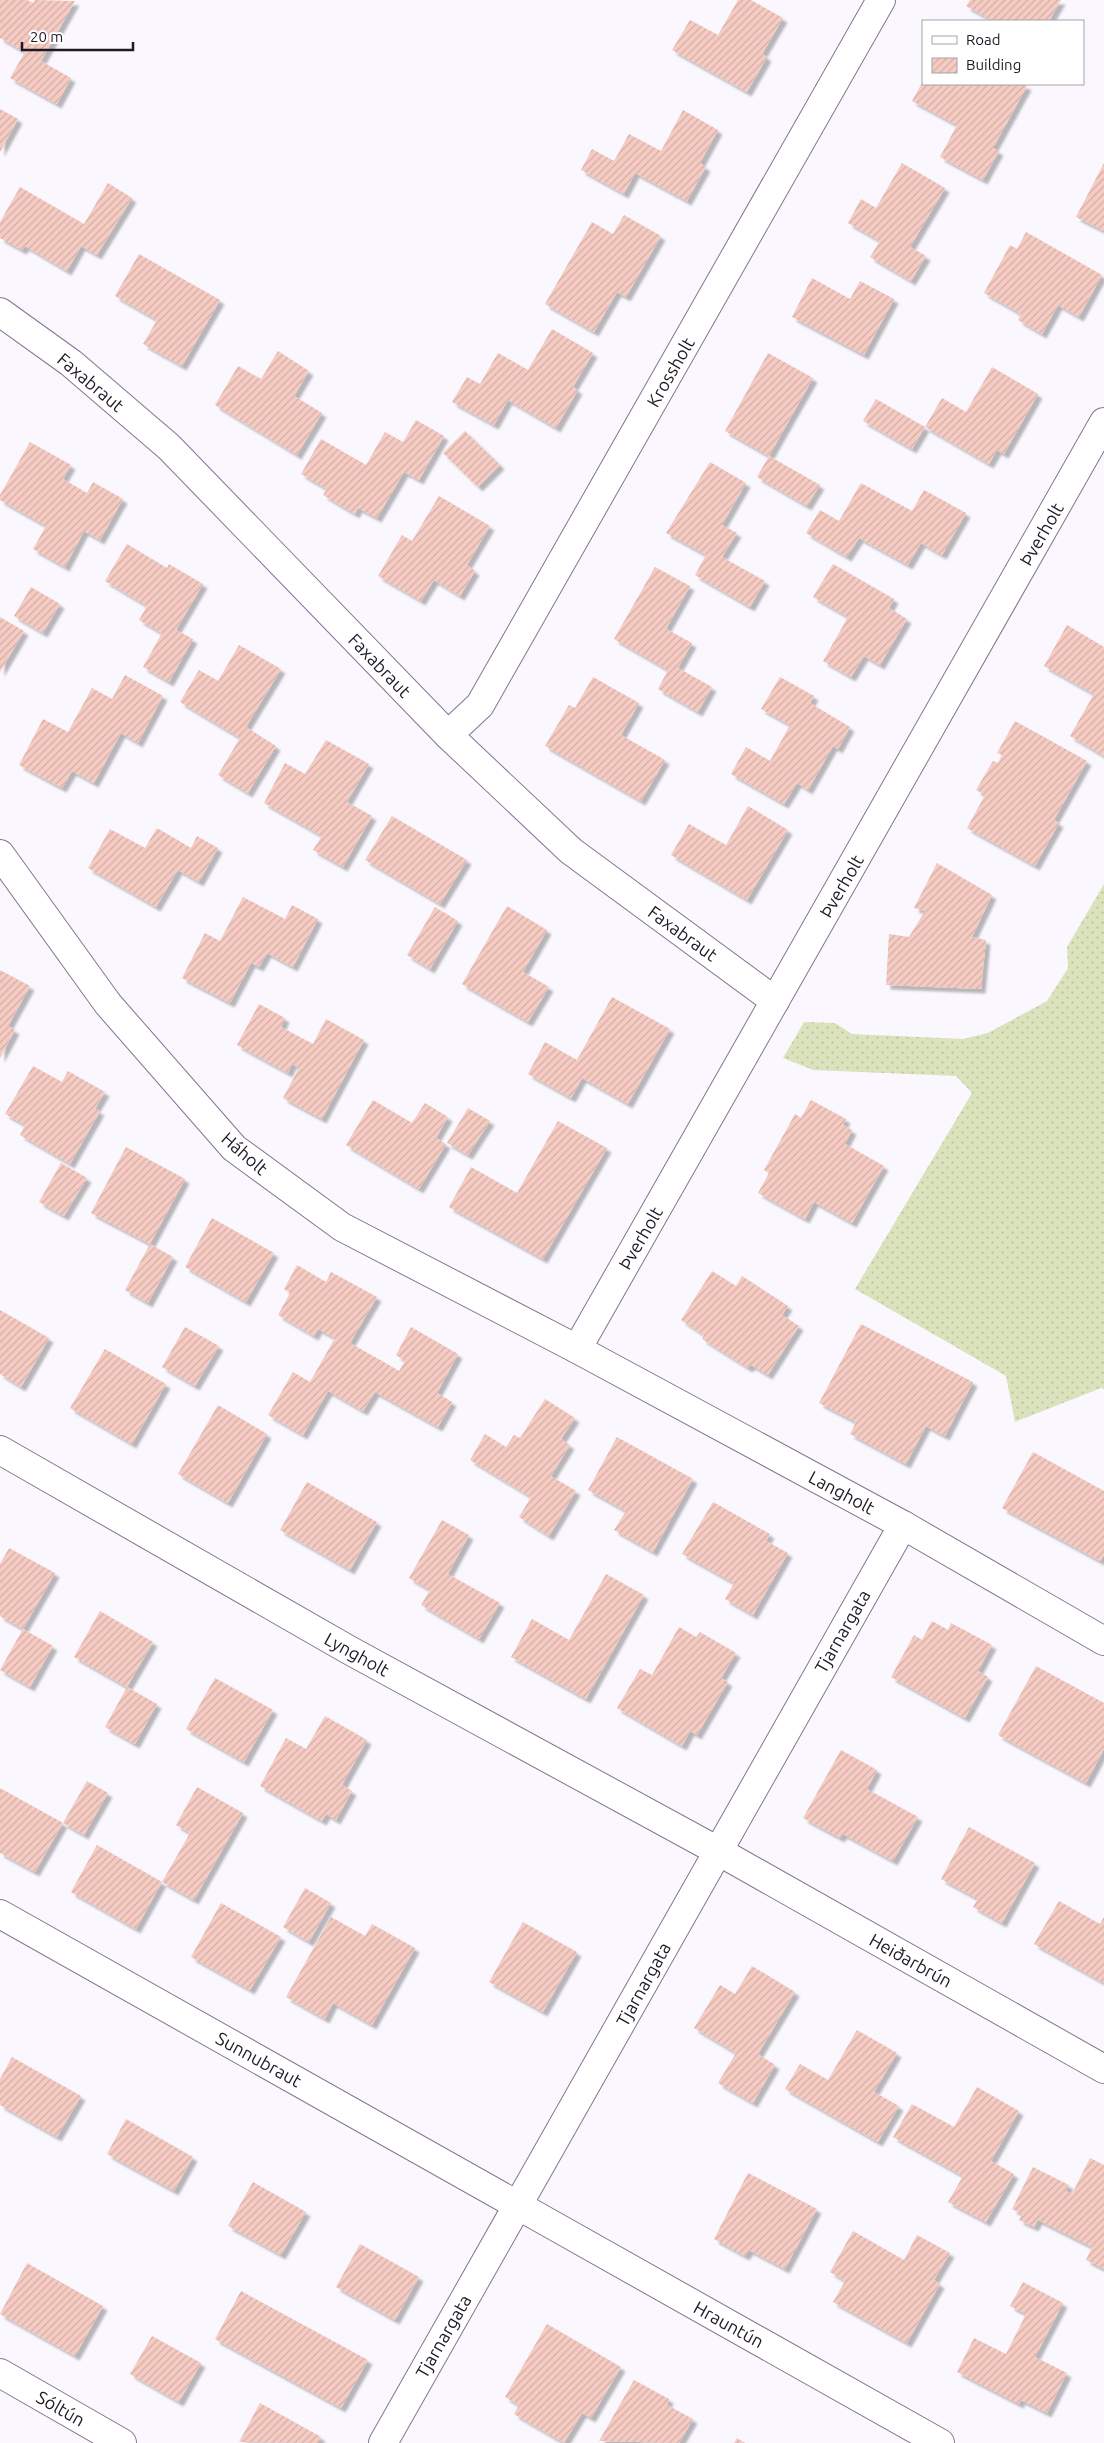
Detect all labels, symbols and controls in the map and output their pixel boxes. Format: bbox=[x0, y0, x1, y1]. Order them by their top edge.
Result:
scale bar bbox=[22, 20, 134, 52]
legend bbox=[922, 20, 1084, 85]
text: 20 m bbox=[30, 28, 63, 45]
text: Road bbox=[966, 31, 1001, 48]
text: Building bbox=[966, 56, 1021, 73]
street label: Krossholt bbox=[642, 334, 698, 410]
street label: Faxabraut bbox=[54, 349, 128, 415]
street label: Þverholt bbox=[1015, 499, 1067, 569]
street label: Faxabraut bbox=[345, 629, 415, 701]
street label: Þverholt bbox=[815, 851, 867, 921]
street label: Faxabraut bbox=[645, 901, 721, 965]
street label: Háholt bbox=[218, 1128, 272, 1178]
street label: Þverholt bbox=[614, 1203, 666, 1273]
street label: Langholt bbox=[806, 1466, 878, 1518]
street label: Tjarnargata bbox=[810, 1586, 874, 1676]
street label: Lyngholt bbox=[321, 1628, 393, 1680]
street label: Heiðarbrún bbox=[866, 1929, 956, 1991]
street label: Tjarnargata bbox=[612, 1939, 674, 2029]
street label: Sunnubraut bbox=[213, 2027, 305, 2091]
street label: Tjarnargata bbox=[411, 2291, 475, 2381]
street label: Hrauntún bbox=[691, 2297, 767, 2351]
street label: Sóltún bbox=[33, 2386, 89, 2430]

